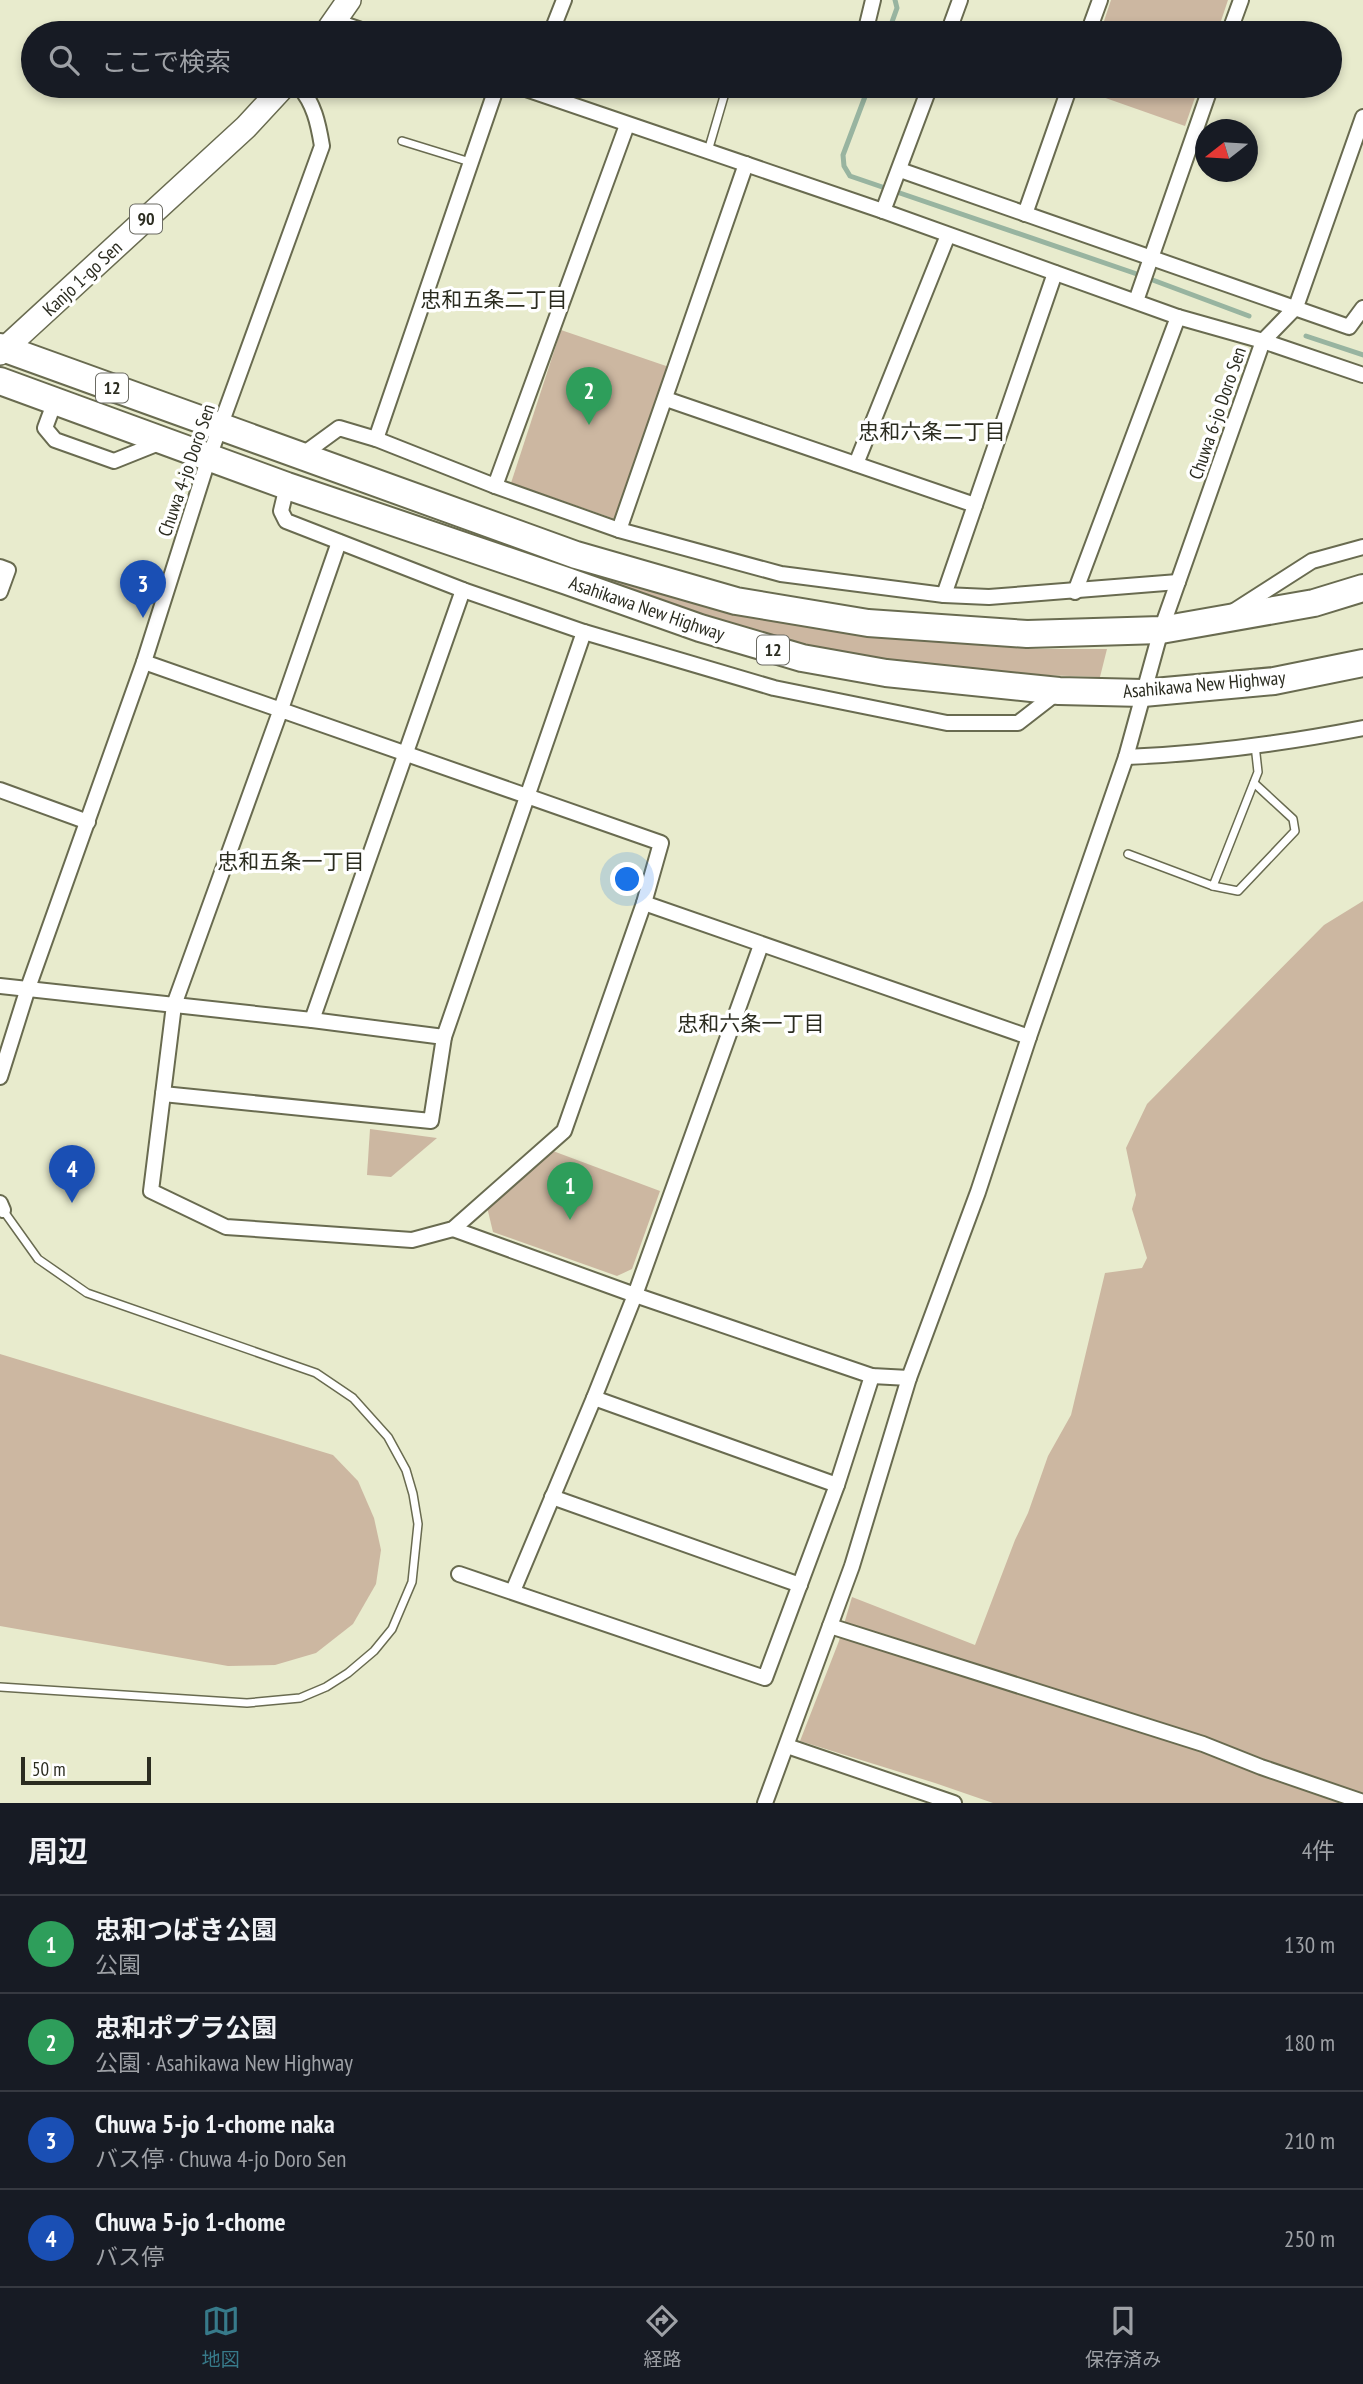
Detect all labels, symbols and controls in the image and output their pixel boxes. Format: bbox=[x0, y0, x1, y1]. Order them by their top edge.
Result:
search box bbox=[21, 21, 1342, 98]
icon: search bbox=[45, 41, 83, 79]
text: ここで検索 bbox=[101, 45, 231, 78]
north arrow bbox=[1195, 119, 1258, 182]
road number: 90 bbox=[130, 204, 162, 233]
street label: Kanjo 1-go Sen bbox=[37, 235, 127, 321]
district label: 忠和五条二丁目 bbox=[421, 286, 568, 313]
street label: Chuwa 6-jo Doro Sen bbox=[1183, 344, 1251, 482]
pin: 2 bbox=[566, 367, 612, 425]
road number: 12 bbox=[96, 374, 128, 402]
street label: Chuwa 4-jo Doro Sen bbox=[152, 401, 220, 539]
district label: 忠和六条二丁目 bbox=[859, 418, 1006, 445]
pin: 3 bbox=[120, 560, 166, 618]
street label: Asahikawa New Highway bbox=[566, 570, 729, 646]
road number: 12 bbox=[757, 636, 789, 664]
street label: Asahikawa New Highway bbox=[1122, 665, 1287, 703]
district label: 忠和五条一丁目 bbox=[218, 848, 365, 875]
your location bbox=[610, 862, 644, 896]
district label: 忠和六条一丁目 bbox=[678, 1010, 825, 1037]
pin: 4 bbox=[49, 1145, 95, 1203]
pin: 1 bbox=[547, 1162, 593, 1220]
scale bar bbox=[21, 1754, 150, 1786]
text: 50 m bbox=[32, 1757, 66, 1781]
text: 周辺 bbox=[28, 1831, 88, 1870]
text: 4件 bbox=[1302, 1836, 1335, 1865]
text: 忠和つばき公園 bbox=[95, 1913, 277, 1946]
text: 1 bbox=[46, 1930, 57, 1959]
text: 130 m bbox=[1284, 1930, 1335, 1959]
text: 公園 bbox=[95, 1950, 141, 1979]
text: 忠和ポプラ公園 bbox=[95, 2011, 277, 2044]
text: 2 bbox=[46, 2028, 57, 2057]
text: 180 m bbox=[1284, 2028, 1335, 2057]
text: 公園 · Asahikawa New Highway bbox=[95, 2048, 353, 2077]
text: Chuwa 5-jo 1-chome naka bbox=[95, 2107, 335, 2140]
text: 3 bbox=[46, 2126, 57, 2155]
text: 210 m bbox=[1284, 2126, 1335, 2155]
text: バス停 · Chuwa 4-jo Doro Sen bbox=[95, 2144, 346, 2173]
text: Chuwa 5-jo 1-chome bbox=[95, 2205, 286, 2238]
text: 4 bbox=[46, 2224, 57, 2253]
text: 250 m bbox=[1284, 2224, 1335, 2253]
text: バス停 bbox=[95, 2242, 164, 2271]
tab: 地図 bbox=[202, 2302, 240, 2371]
tab: 経路 bbox=[643, 2302, 681, 2371]
tab: 保存済み bbox=[1085, 2302, 1161, 2371]

